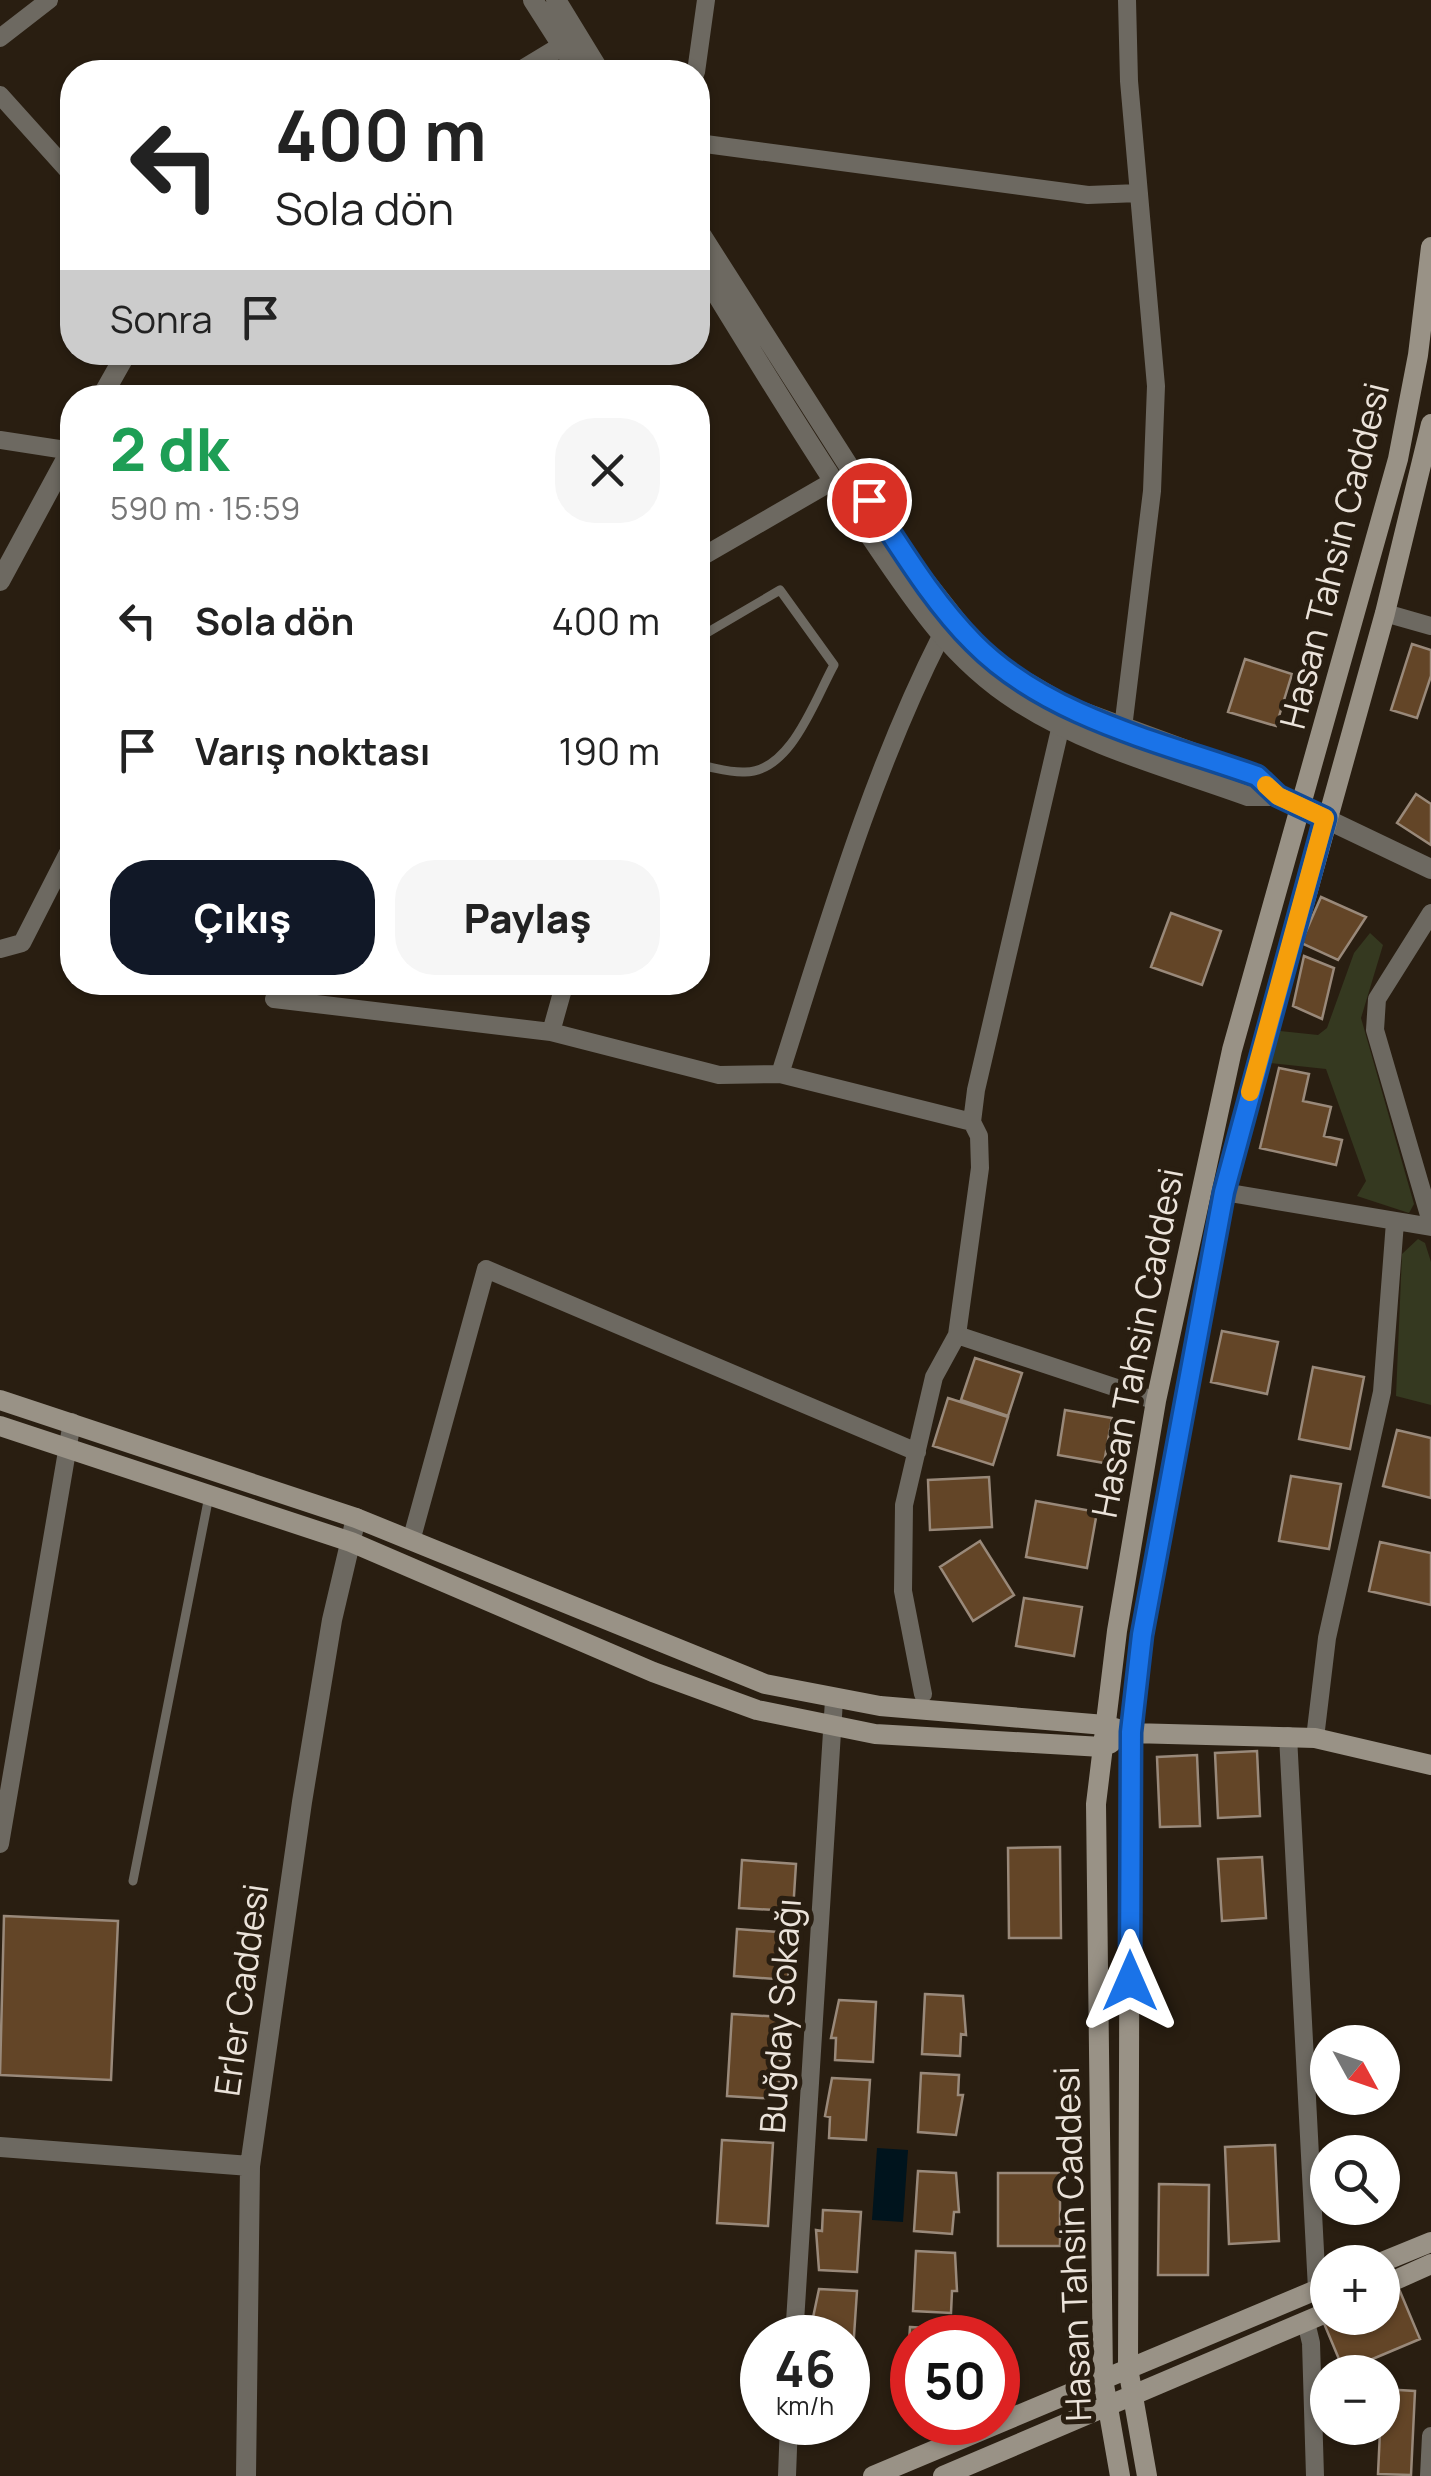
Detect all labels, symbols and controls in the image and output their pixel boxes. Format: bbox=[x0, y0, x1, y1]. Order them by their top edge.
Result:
text: 400 m bbox=[275, 86, 487, 182]
icon: left bbox=[110, 100, 240, 230]
text: Sola dön bbox=[275, 177, 454, 239]
icon: arrive bbox=[233, 290, 288, 345]
text: Sonra bbox=[110, 292, 213, 344]
street label: Hasan Tahsin Caddesi bbox=[1268, 378, 1400, 734]
text: 2 dk bbox=[110, 407, 229, 489]
button: close bbox=[555, 418, 660, 523]
pin bbox=[827, 458, 912, 543]
icon: arrive bbox=[842, 473, 897, 528]
text: 590 m · 15:59 bbox=[110, 486, 300, 530]
icon: left bbox=[110, 593, 165, 648]
text: Sola dön bbox=[195, 594, 354, 646]
text: 400 m bbox=[551, 594, 660, 646]
icon: arrive bbox=[110, 723, 165, 778]
text: Varış noktası bbox=[195, 724, 430, 776]
text: 190 m bbox=[559, 724, 660, 776]
button: Çıkış bbox=[110, 860, 375, 975]
button: Paylaş bbox=[395, 860, 660, 975]
street label: Hasan Tahsin Caddesi bbox=[1080, 1164, 1194, 1522]
street label: Erler Caddesi bbox=[202, 1881, 280, 2099]
street label: Buğday Sokağı bbox=[748, 1897, 812, 2135]
position arrow bbox=[1078, 1929, 1182, 2033]
north arrow bbox=[1310, 2025, 1400, 2115]
map controls bbox=[1310, 2025, 1400, 2445]
street label: Hasan Tahsin Caddesi bbox=[1042, 2066, 1102, 2422]
button: search bbox=[1310, 2135, 1400, 2225]
button: + bbox=[1310, 2245, 1400, 2335]
speed limit sign: 50 bbox=[890, 2315, 1020, 2445]
text: 46 bbox=[774, 2334, 836, 2402]
button: − bbox=[1310, 2355, 1400, 2445]
text: km/h bbox=[776, 2388, 834, 2423]

